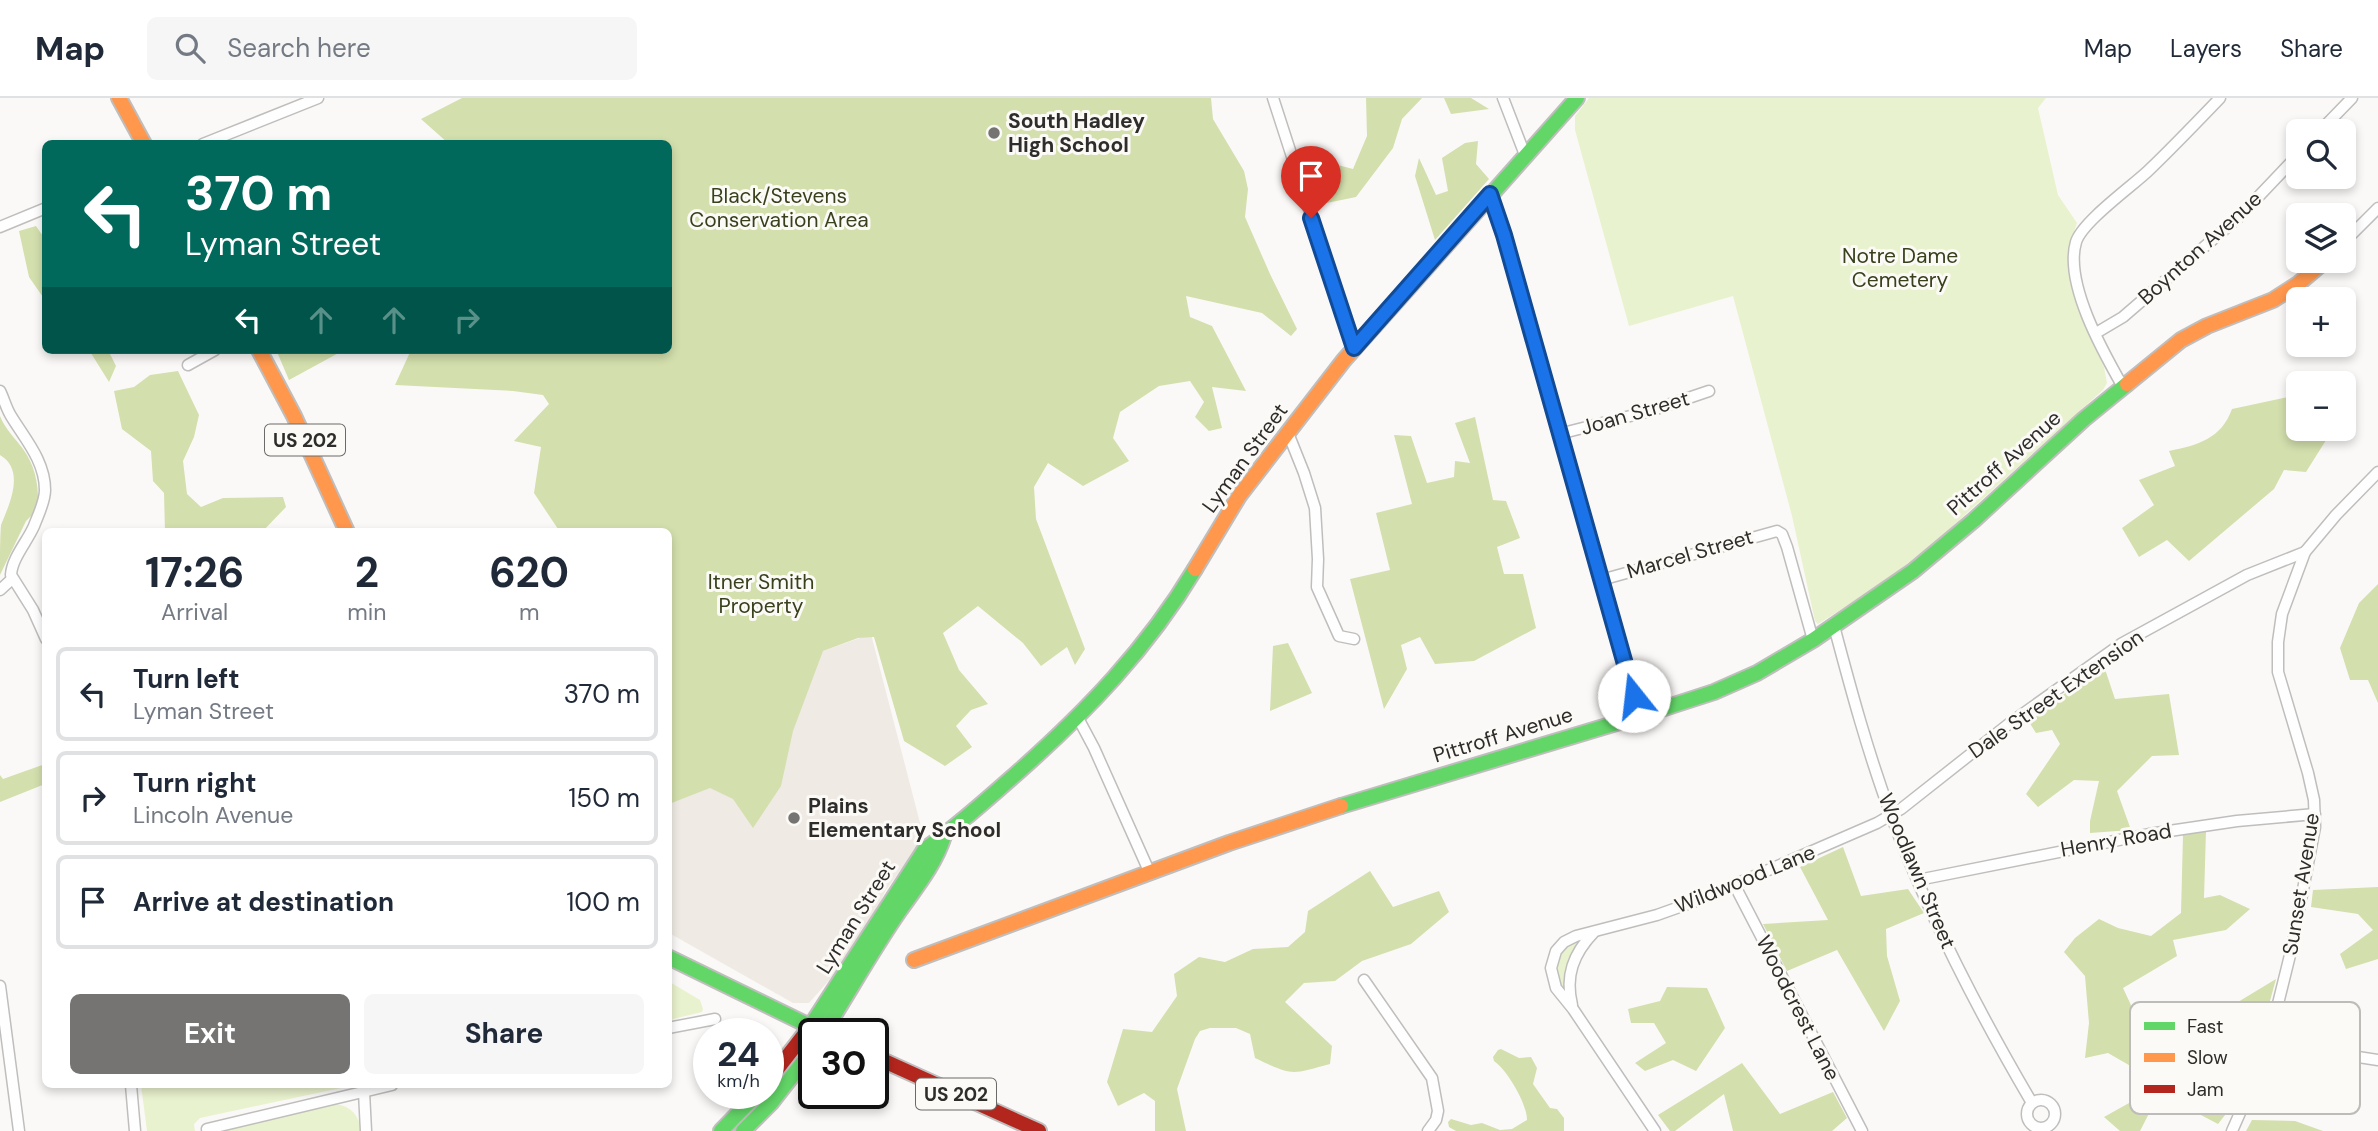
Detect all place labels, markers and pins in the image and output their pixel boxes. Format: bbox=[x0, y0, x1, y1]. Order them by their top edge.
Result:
place label: South Hadley High School bbox=[1008, 107, 1145, 159]
marker: South Hadley High School bbox=[986, 125, 1002, 141]
pin bbox=[1281, 146, 1341, 218]
place label: Plains Elementary School bbox=[808, 792, 1001, 844]
marker: Plains Elementary School bbox=[786, 810, 802, 826]

